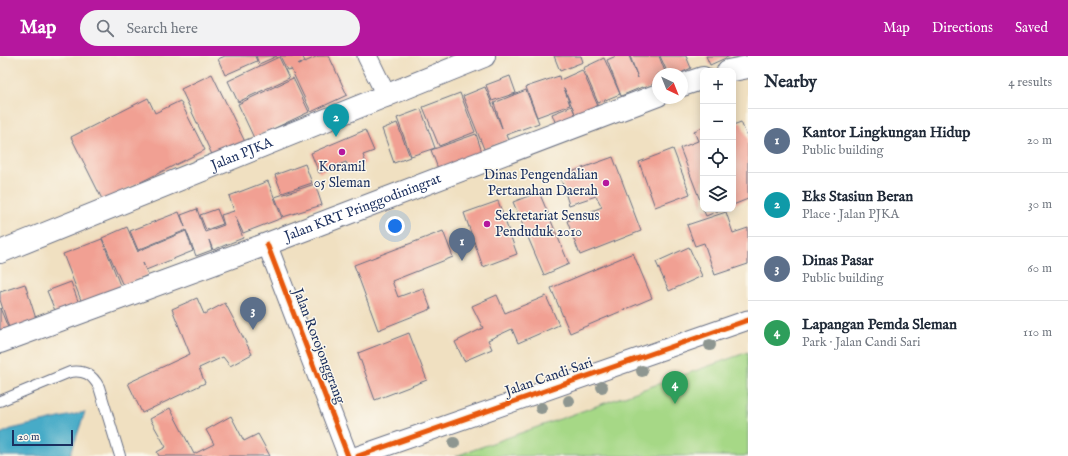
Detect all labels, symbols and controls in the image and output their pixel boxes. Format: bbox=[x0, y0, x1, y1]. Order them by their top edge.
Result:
search box bbox=[80, 10, 360, 46]
text: Map bbox=[20, 16, 56, 40]
icon: search bbox=[94, 17, 116, 39]
text: Search here bbox=[126, 19, 198, 38]
text: Map bbox=[883, 19, 910, 37]
text: Directions bbox=[932, 19, 993, 37]
text: Saved bbox=[1015, 19, 1048, 37]
north arrow bbox=[652, 68, 688, 104]
map controls bbox=[700, 68, 736, 212]
button: + bbox=[700, 68, 736, 104]
text: Nearby bbox=[764, 72, 817, 93]
text: 4 results bbox=[1008, 74, 1052, 91]
pin: 2 bbox=[323, 104, 349, 137]
button: − bbox=[700, 104, 736, 140]
text: Kantor Lingkungan Hidup bbox=[802, 123, 970, 142]
text: 1 bbox=[775, 132, 779, 149]
text: 20 m bbox=[1027, 132, 1052, 149]
street label: Jalan PJKA bbox=[206, 133, 276, 175]
button: locate bbox=[700, 140, 736, 176]
text: Public building bbox=[802, 142, 884, 159]
marker: Koramil 05 Sleman bbox=[337, 147, 347, 157]
place label: Koramil 05 Sleman bbox=[314, 158, 371, 192]
place label: Dinas Pengendalian Pertanahan Daerah bbox=[484, 166, 599, 200]
street label: Jalan KRT Pringgodiningrat bbox=[280, 169, 444, 246]
button: layers bbox=[700, 176, 736, 212]
marker: Dinas Pengendalian Pertanahan Daerah bbox=[601, 178, 611, 188]
text: Eks Stasiun Beran bbox=[802, 187, 913, 206]
text: 2 bbox=[774, 196, 780, 213]
text: 30 m bbox=[1028, 196, 1052, 213]
text: Place · Jalan PJKA bbox=[802, 206, 899, 223]
place label: Sekretariat Sensus Penduduk 2010 bbox=[495, 207, 600, 241]
your location bbox=[385, 216, 405, 236]
marker: Sekretariat Sensus Penduduk 2010 bbox=[482, 219, 492, 229]
pin: 1 bbox=[449, 228, 475, 261]
text: Dinas Pasar bbox=[802, 251, 873, 270]
text: 3 bbox=[775, 260, 779, 277]
text: 60 m bbox=[1027, 260, 1052, 277]
text: Public building bbox=[802, 270, 884, 287]
street label: Jalan Rorojonggrang bbox=[288, 284, 349, 407]
pin: 3 bbox=[240, 297, 266, 330]
text: Lapangan Pemda Sleman bbox=[802, 315, 957, 334]
text: 4 bbox=[774, 324, 780, 341]
text: 110 m bbox=[1023, 324, 1052, 341]
text: Park · Jalan Candi Sari bbox=[802, 334, 920, 351]
street label: Jalan Candi Sari bbox=[501, 353, 596, 401]
pin: 4 bbox=[662, 371, 688, 404]
scale bar bbox=[12, 428, 73, 447]
text: 20 m bbox=[18, 430, 39, 444]

